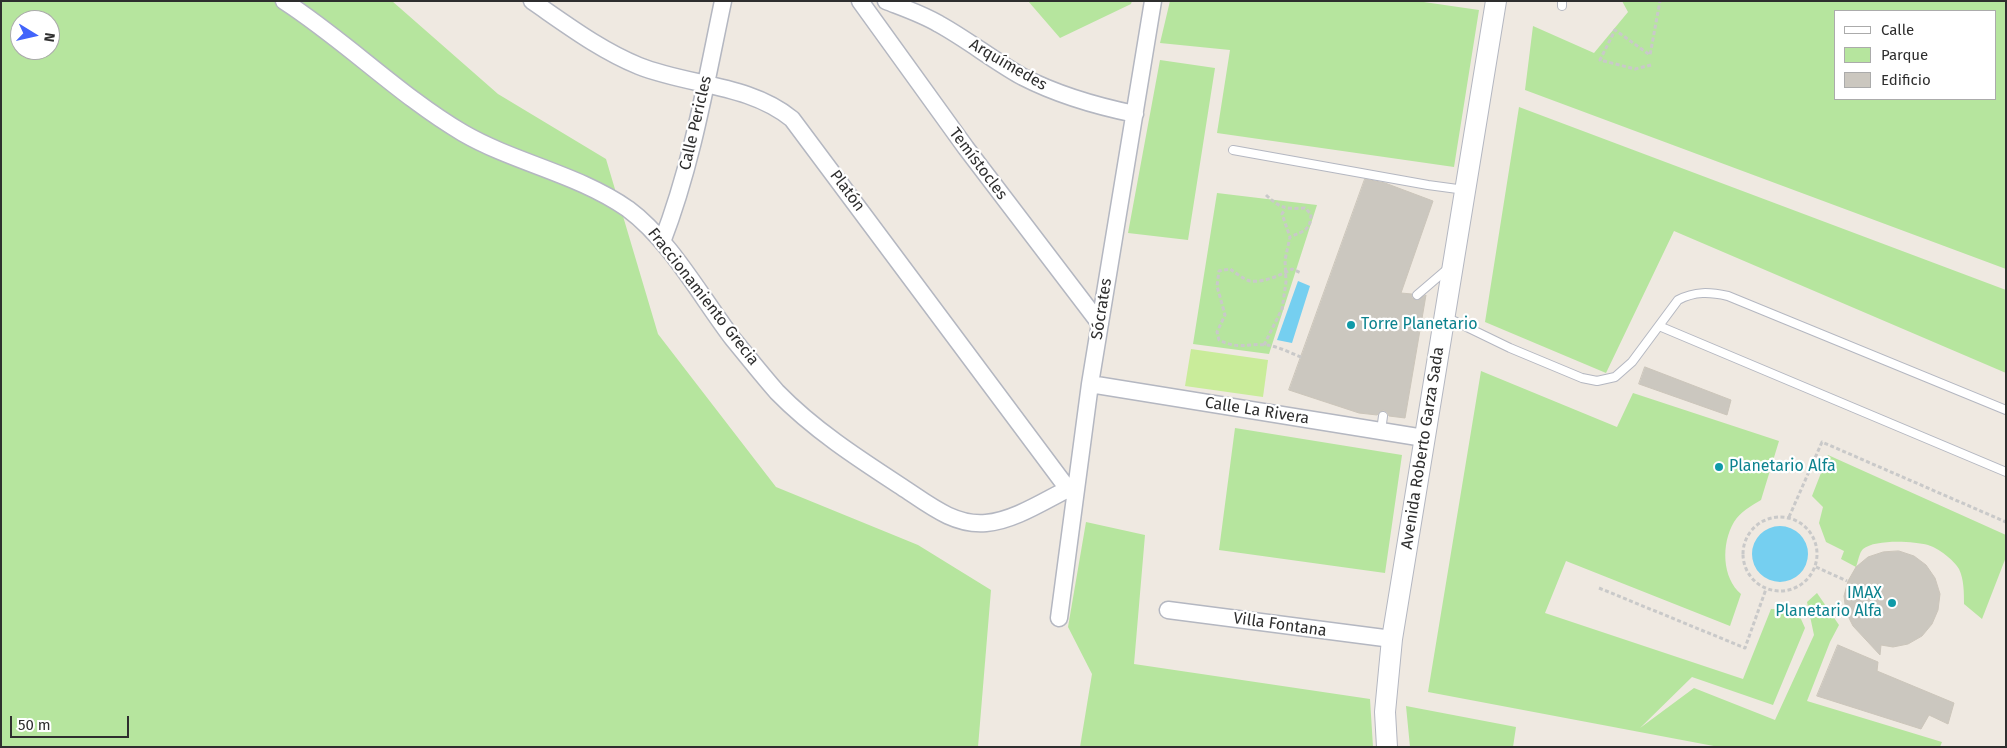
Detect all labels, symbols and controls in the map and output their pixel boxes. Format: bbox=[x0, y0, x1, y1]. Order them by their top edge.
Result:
north arrow bbox=[10, 10, 60, 60]
legend bbox=[1834, 10, 1997, 100]
text: Calle bbox=[1881, 21, 1914, 39]
text: N bbox=[40, 31, 58, 43]
street label: Arquímedes bbox=[966, 35, 1050, 95]
text: Parque bbox=[1881, 46, 1928, 64]
text: Edificio bbox=[1881, 71, 1931, 89]
street label: Calle Pericles bbox=[676, 74, 716, 172]
street label: Temístocles bbox=[945, 124, 1011, 204]
street label: Platón bbox=[825, 167, 869, 215]
street label: Fraccionamiento Grecia bbox=[643, 224, 763, 370]
street label: Sócrates bbox=[1088, 277, 1116, 341]
place label: Torre Planetario bbox=[1361, 315, 1478, 335]
marker: Torre Planetario bbox=[1345, 319, 1357, 331]
street label: Avenida Roberto Garza Sada bbox=[1398, 345, 1448, 551]
street label: Calle La Rivera bbox=[1203, 393, 1311, 429]
place label: Planetario Alfa bbox=[1729, 457, 1836, 477]
marker: Planetario Alfa bbox=[1713, 461, 1725, 473]
place label: IMAX Planetario Alfa bbox=[1775, 584, 1882, 622]
marker: IMAX Planetario Alfa bbox=[1886, 597, 1898, 609]
street label: Villa Fontana bbox=[1232, 609, 1328, 641]
scale bar bbox=[12, 706, 131, 738]
text: 50 m bbox=[18, 716, 51, 734]

